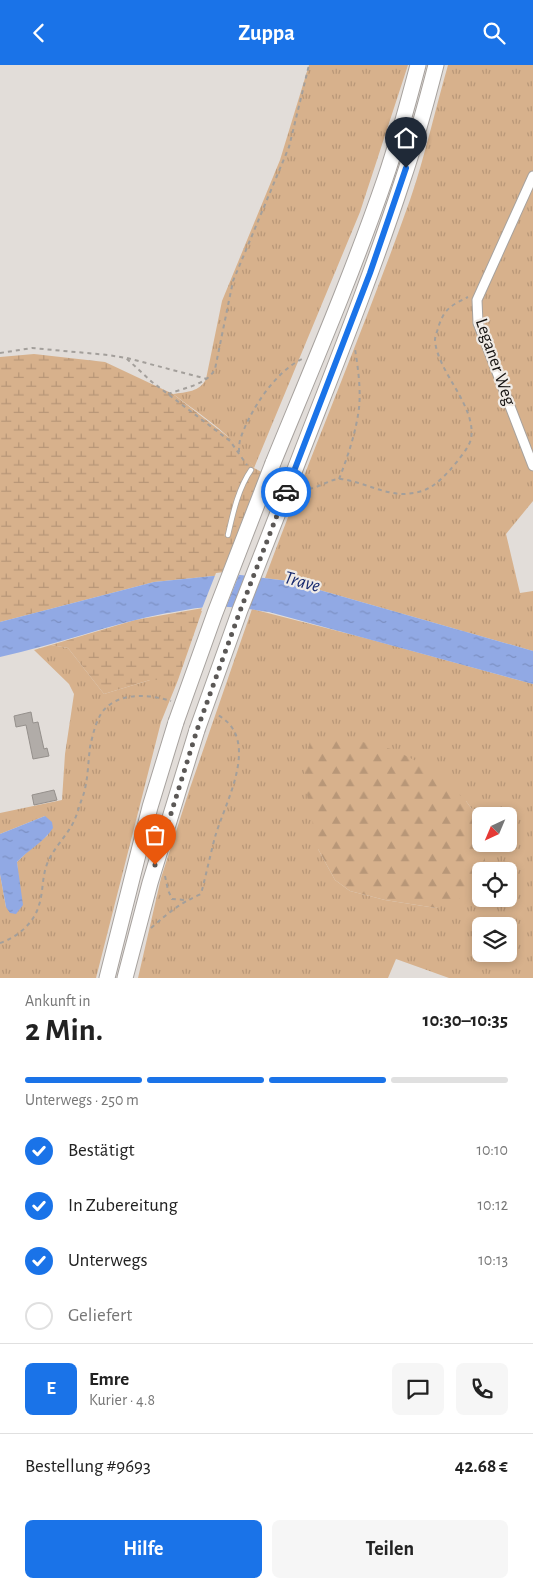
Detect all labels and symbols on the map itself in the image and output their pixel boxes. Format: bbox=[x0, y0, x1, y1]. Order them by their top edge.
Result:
pin bbox=[385, 117, 427, 168]
street label: Leganer Weg bbox=[472, 316, 518, 408]
courier bbox=[261, 467, 311, 517]
water label: Trave bbox=[282, 568, 322, 596]
north arrow bbox=[472, 807, 518, 853]
pin bbox=[134, 814, 176, 865]

